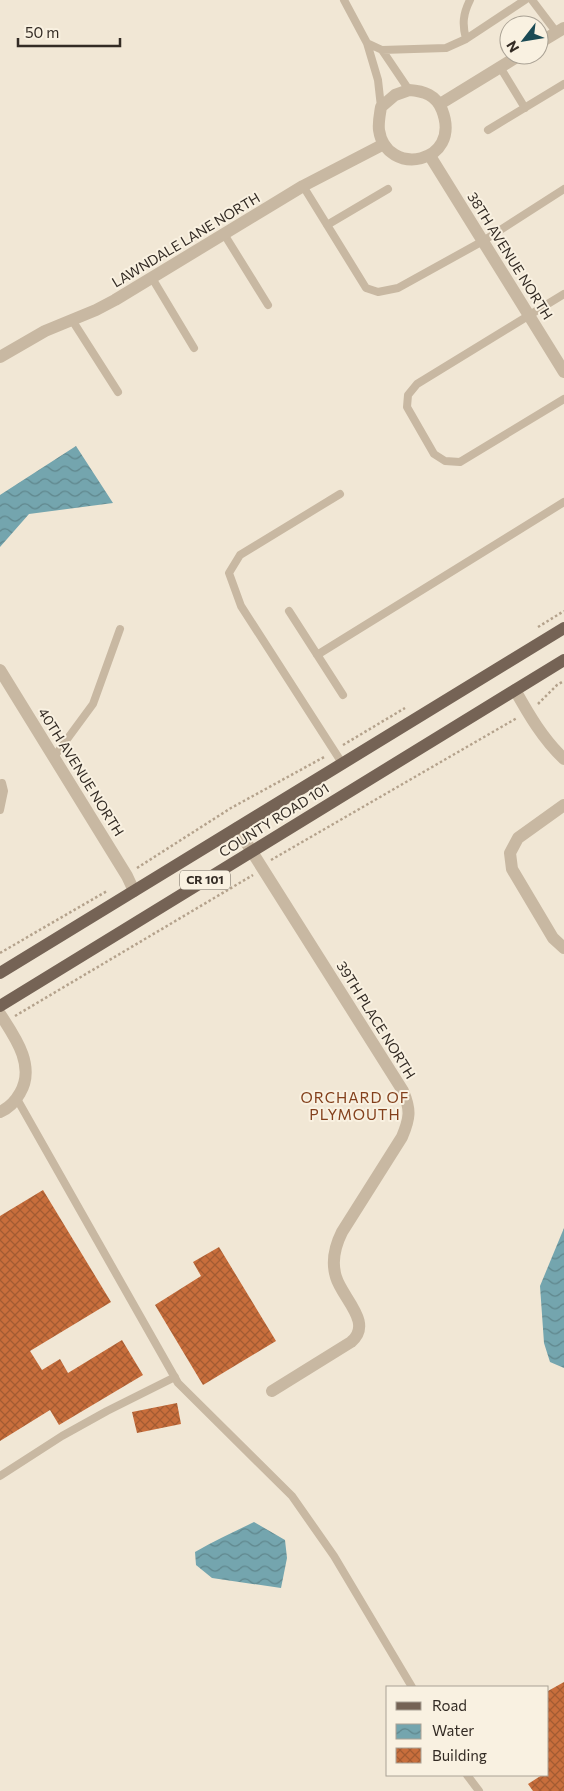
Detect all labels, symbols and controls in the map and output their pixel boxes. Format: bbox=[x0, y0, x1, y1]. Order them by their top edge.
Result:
scale bar bbox=[18, 15, 120, 47]
north arrow bbox=[499, 15, 549, 65]
text: 50 m bbox=[25, 23, 59, 41]
text: N bbox=[502, 38, 522, 56]
street label: LAWNDALE LANE NORTH bbox=[109, 189, 263, 291]
street label: 38TH AVENUE NORTH bbox=[464, 189, 557, 323]
street label: 40TH AVENUE NORTH bbox=[35, 704, 128, 839]
street label: COUNTY ROAD 101 bbox=[216, 779, 332, 860]
road number: CR 101 bbox=[180, 870, 230, 890]
street label: 39TH PLACE NORTH bbox=[333, 958, 420, 1082]
district label: ORCHARD OF PLYMOUTH bbox=[301, 1088, 409, 1123]
legend bbox=[386, 1686, 549, 1776]
text: Road bbox=[432, 1696, 467, 1714]
text: Water bbox=[432, 1721, 474, 1739]
text: Building bbox=[432, 1746, 487, 1764]

